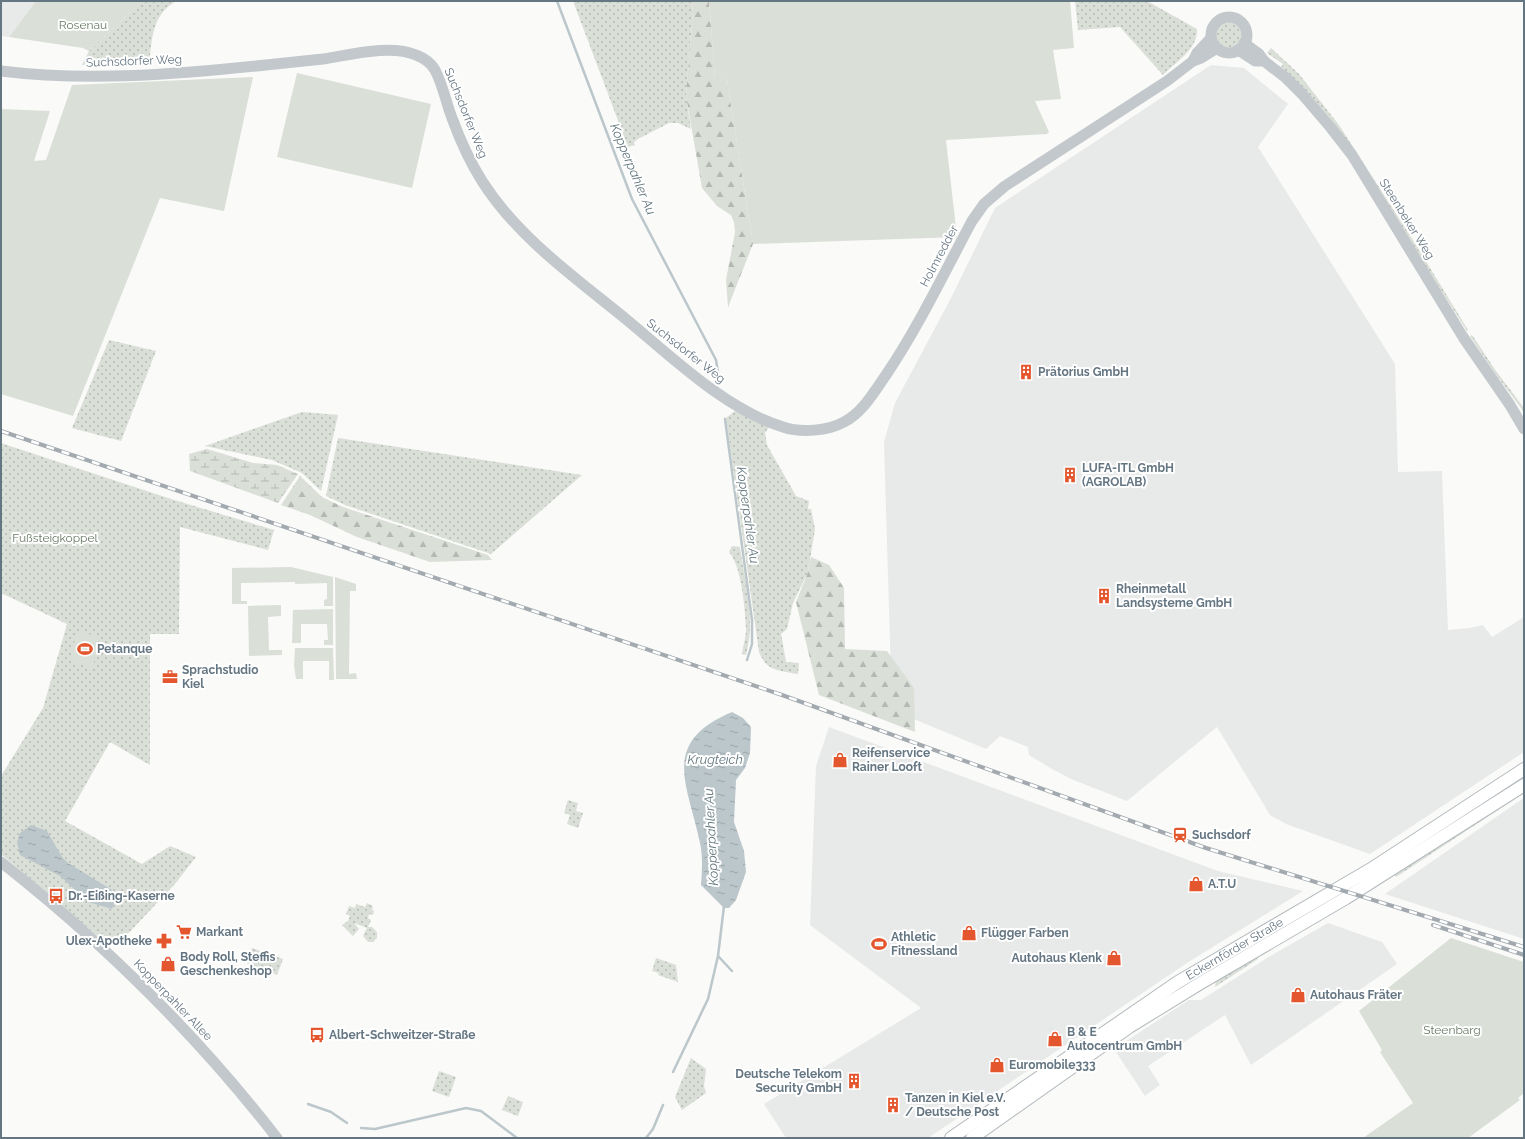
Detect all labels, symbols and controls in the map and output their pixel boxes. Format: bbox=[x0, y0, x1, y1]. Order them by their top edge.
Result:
park label: Rosenau bbox=[59, 18, 107, 32]
street label: Suchsdorfer Weg bbox=[86, 52, 182, 70]
street label: Suchsdorfer Weg bbox=[441, 66, 491, 160]
water label: Kopperpahler Au bbox=[607, 121, 659, 217]
street label: Steenbeker Weg bbox=[1377, 176, 1437, 262]
street label: Holmredder bbox=[917, 222, 961, 289]
street label: Suchsdorfer Weg bbox=[644, 316, 728, 386]
building icon: Prätorius GmbH bbox=[1017, 363, 1035, 381]
place label: Prätorius GmbH bbox=[1038, 365, 1129, 379]
place label: LUFA-ITL GmbH (AGROLAB) bbox=[1082, 461, 1174, 489]
water label: Kopperpahler Au bbox=[734, 466, 762, 564]
building icon: LUFA-ITL GmbH (AGROLAB) bbox=[1061, 466, 1079, 484]
park label: Fußsteigkoppel bbox=[12, 531, 98, 545]
place label: Rheinmetall Landsysteme GmbH bbox=[1116, 582, 1232, 610]
building icon: Rheinmetall Landsysteme GmbH bbox=[1095, 587, 1113, 605]
sports icon: Petanque bbox=[76, 640, 94, 658]
place label: Petanque bbox=[97, 642, 152, 656]
place label: Sprachstudio Kiel bbox=[182, 663, 258, 691]
office icon: Sprachstudio Kiel bbox=[161, 668, 179, 686]
place label: Reifenservice Rainer Looft bbox=[852, 746, 930, 774]
shop icon: Reifenservice Rainer Looft bbox=[831, 751, 849, 769]
water label: Krugteich bbox=[687, 752, 743, 767]
water label: Kopperpahler Au bbox=[701, 788, 721, 886]
station icon: Suchsdorf bbox=[1171, 826, 1189, 844]
place label: Suchsdorf bbox=[1192, 828, 1251, 842]
shop icon: A.T.U bbox=[1187, 875, 1205, 893]
place label: A.T.U bbox=[1208, 877, 1236, 891]
bus stop icon: Dr.-Eißing-Kaserne bbox=[47, 887, 65, 905]
place label: Dr.-Eißing-Kaserne bbox=[68, 889, 175, 903]
street label: Eckernförder Straße bbox=[1184, 915, 1286, 983]
supermarket icon: Markant bbox=[175, 923, 193, 941]
shop icon: Flügger Farben bbox=[960, 924, 978, 942]
place label: Markant bbox=[196, 925, 244, 939]
place label: Flügger Farben bbox=[981, 926, 1069, 940]
place label: Athletic Fitnessland bbox=[891, 930, 958, 958]
pharmacy icon: Ulex-Apotheke bbox=[155, 932, 173, 950]
place label: Ulex-Apotheke bbox=[66, 934, 152, 948]
sports icon: Athletic Fitnessland bbox=[870, 935, 888, 953]
shop icon: Autohaus Klenk bbox=[1105, 949, 1123, 967]
place label: Body Roll, Steffis Geschenkeshop bbox=[180, 950, 275, 978]
place label: Autohaus Klenk bbox=[1012, 951, 1102, 965]
shop icon: Body Roll, Steffis Geschenkeshop bbox=[159, 955, 177, 973]
street label: Kopperpahler Allee bbox=[131, 957, 215, 1043]
shop icon: Autohaus Fräter bbox=[1289, 986, 1307, 1004]
place label: Autohaus Fräter bbox=[1310, 988, 1402, 1002]
park label: Steenbarg bbox=[1423, 1023, 1481, 1037]
place label: B & E Autocentrum GmbH bbox=[1067, 1025, 1182, 1053]
bus stop icon: Albert-Schweitzer-Straße bbox=[308, 1026, 326, 1044]
place label: Albert-Schweitzer-Straße bbox=[329, 1028, 476, 1042]
shop icon: B & E Autocentrum GmbH bbox=[1046, 1030, 1064, 1048]
shop icon: Euromobile333 bbox=[988, 1056, 1006, 1074]
place label: Euromobile333 bbox=[1009, 1058, 1096, 1072]
place label: Deutsche Telekom Security GmbH bbox=[735, 1067, 842, 1095]
building icon: Deutsche Telekom Security GmbH bbox=[845, 1072, 863, 1090]
place label: Tanzen in Kiel e.V. / Deutsche Post bbox=[905, 1091, 1006, 1119]
building icon: Tanzen in Kiel e.V. / Deutsche Post bbox=[884, 1096, 902, 1114]

